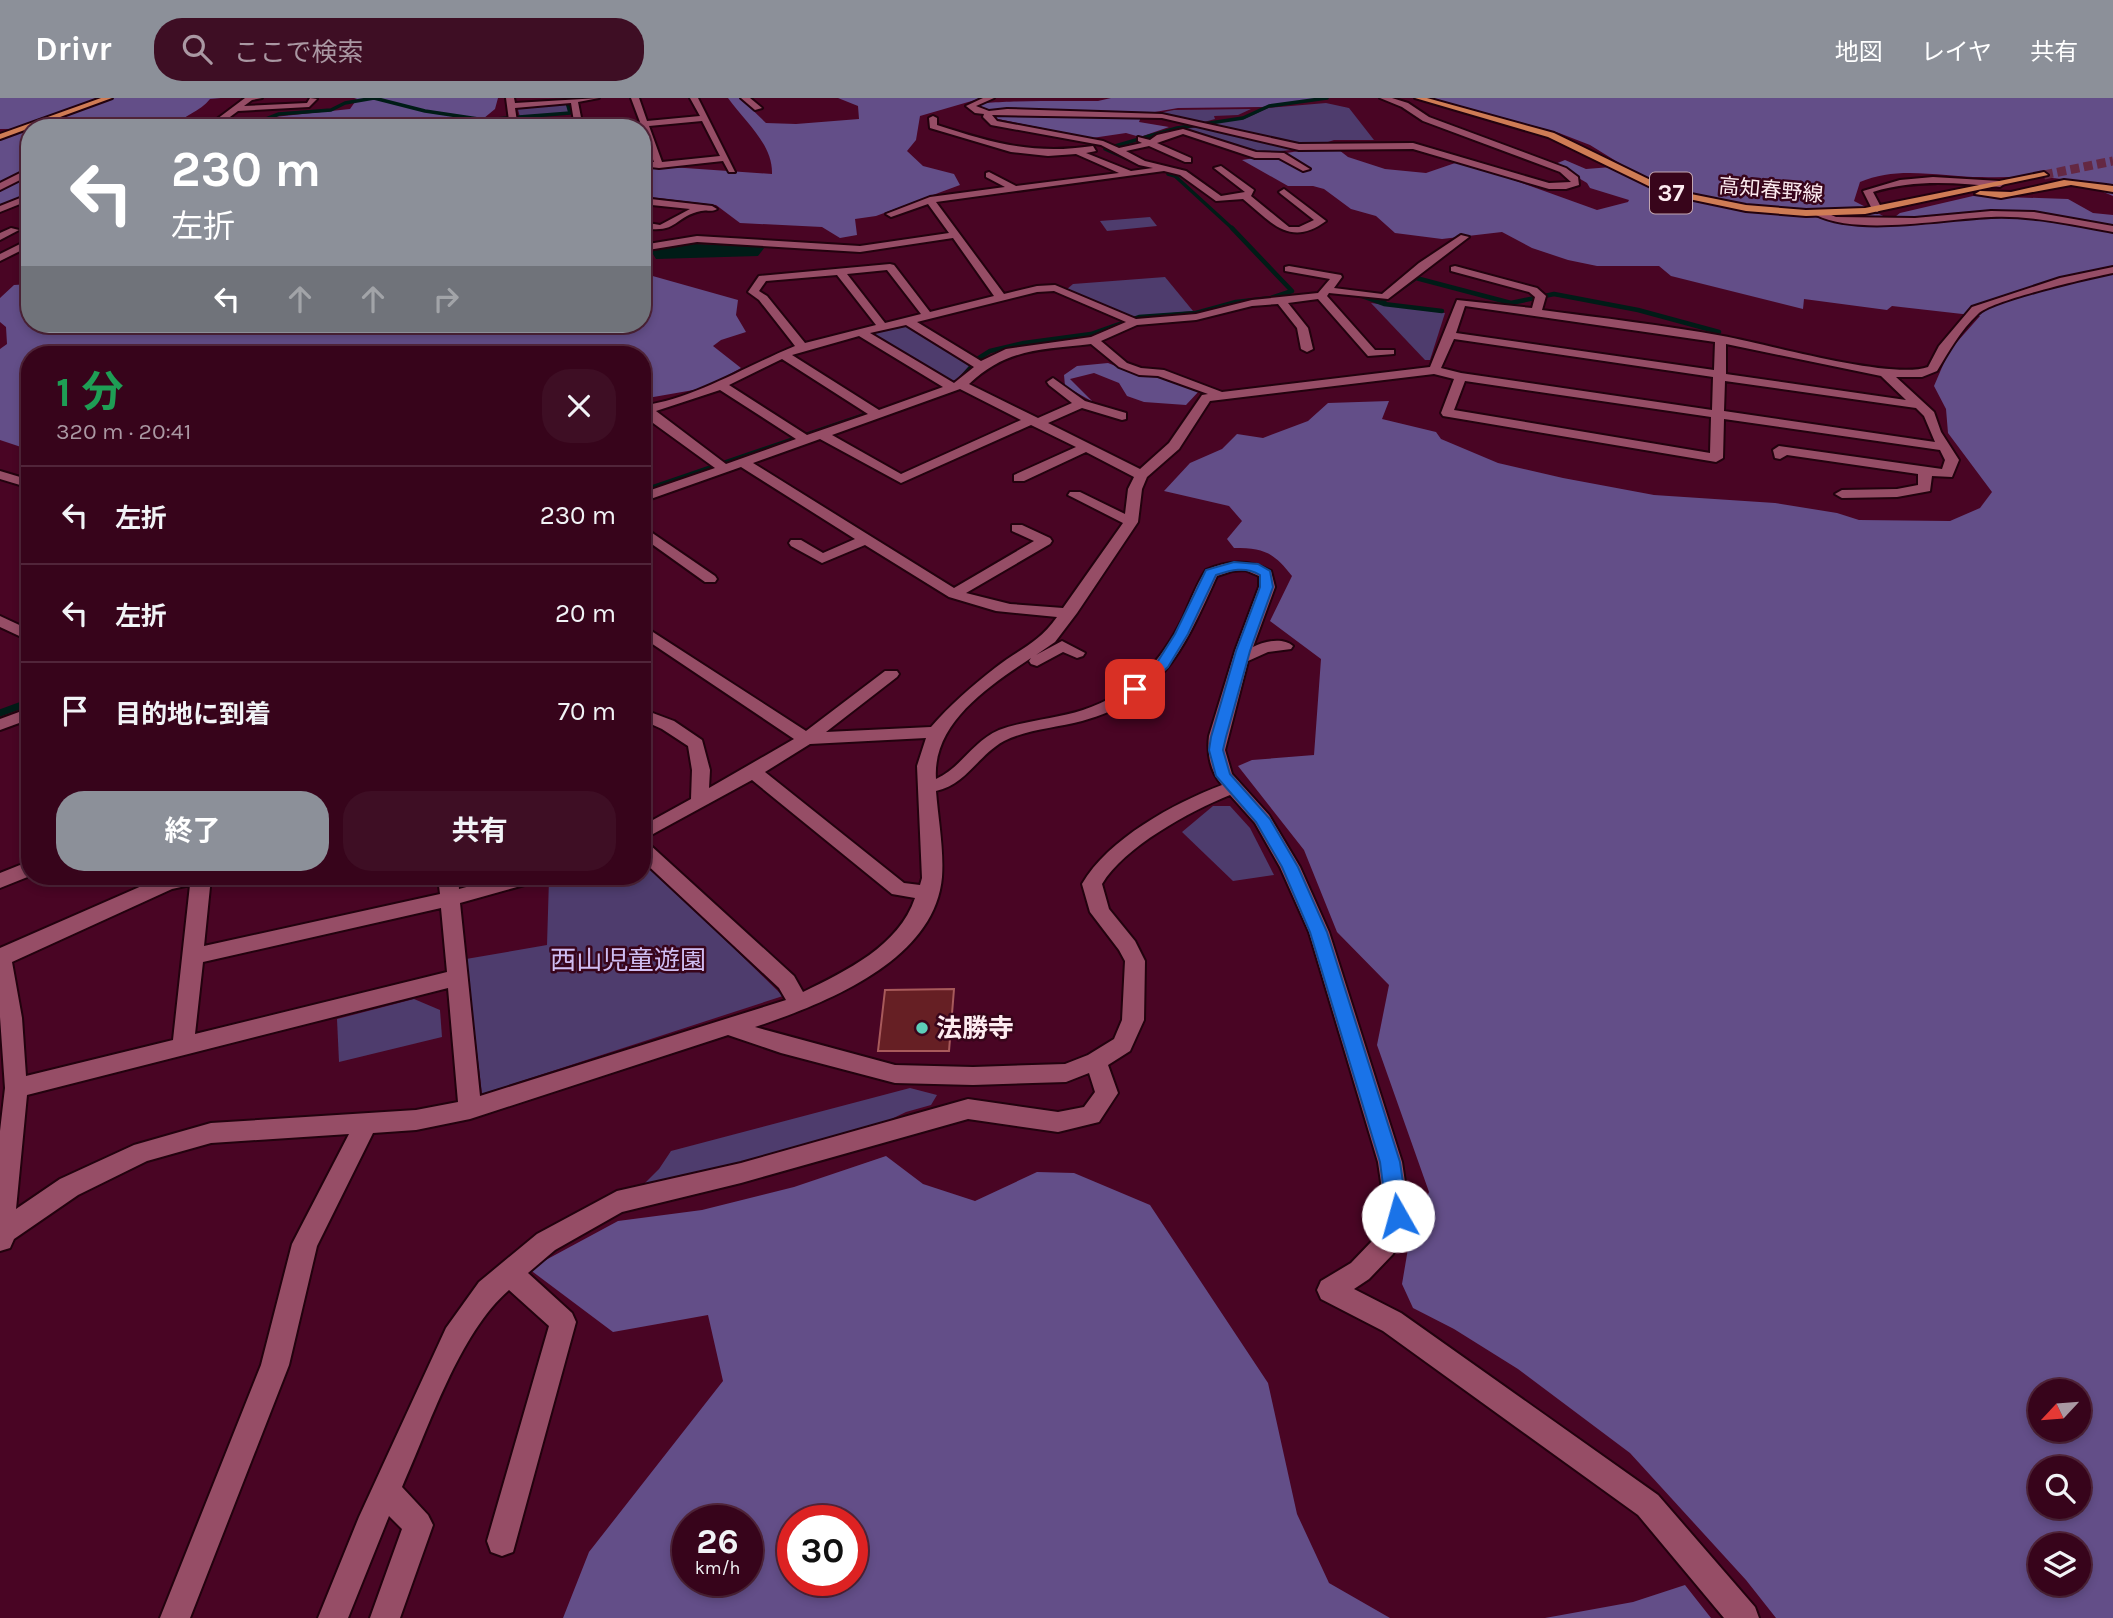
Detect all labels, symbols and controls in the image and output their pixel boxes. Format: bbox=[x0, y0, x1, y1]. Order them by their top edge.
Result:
search box bbox=[154, 18, 644, 81]
text: Drivr bbox=[35, 30, 112, 68]
icon: search bbox=[178, 30, 216, 68]
text: ここで検索 bbox=[234, 37, 364, 68]
text: 地図 bbox=[1835, 38, 1883, 66]
text: レイヤ bbox=[1921, 38, 1992, 66]
text: 共有 bbox=[2030, 38, 2078, 66]
text: 230 m bbox=[171, 141, 321, 198]
icon: left bbox=[56, 147, 147, 238]
road number: 37 bbox=[1650, 172, 1692, 214]
street label: 高知春野線 bbox=[1718, 173, 1824, 207]
text: 左折 bbox=[171, 208, 235, 245]
icon: left bbox=[208, 280, 246, 318]
icon: ahead bbox=[281, 280, 319, 318]
icon: ahead bbox=[354, 280, 392, 318]
icon: right bbox=[427, 280, 465, 318]
text: 1 分 bbox=[56, 367, 124, 417]
button: close bbox=[542, 369, 616, 443]
text: 320 m · 20:41 bbox=[56, 418, 191, 445]
icon: left bbox=[56, 496, 94, 534]
text: 230 m bbox=[540, 500, 616, 531]
text: 左折 bbox=[115, 503, 167, 534]
icon: left bbox=[56, 594, 94, 632]
text: 20 m bbox=[555, 598, 616, 629]
text: 左折 bbox=[115, 601, 167, 632]
pin bbox=[1105, 659, 1165, 719]
icon: arrive bbox=[1116, 670, 1154, 708]
icon: arrive bbox=[56, 692, 94, 730]
text: 70 m bbox=[558, 696, 616, 727]
text: 目的地に到着 bbox=[115, 699, 271, 730]
button: 終了 bbox=[56, 791, 329, 871]
button: 共有 bbox=[343, 791, 616, 871]
park label: 西山児童遊園 bbox=[550, 945, 706, 976]
place label: 法勝寺 bbox=[936, 1013, 1014, 1044]
marker: 法勝寺 bbox=[914, 1020, 930, 1036]
position arrow bbox=[1361, 1179, 1435, 1253]
north arrow bbox=[2028, 1379, 2091, 1442]
map controls bbox=[2028, 1379, 2091, 1596]
button: search bbox=[2028, 1456, 2091, 1519]
speed limit sign: 30 bbox=[777, 1505, 868, 1596]
text: 26 bbox=[696, 1521, 739, 1562]
button: layers bbox=[2028, 1533, 2091, 1596]
text: km/h bbox=[695, 1557, 740, 1579]

